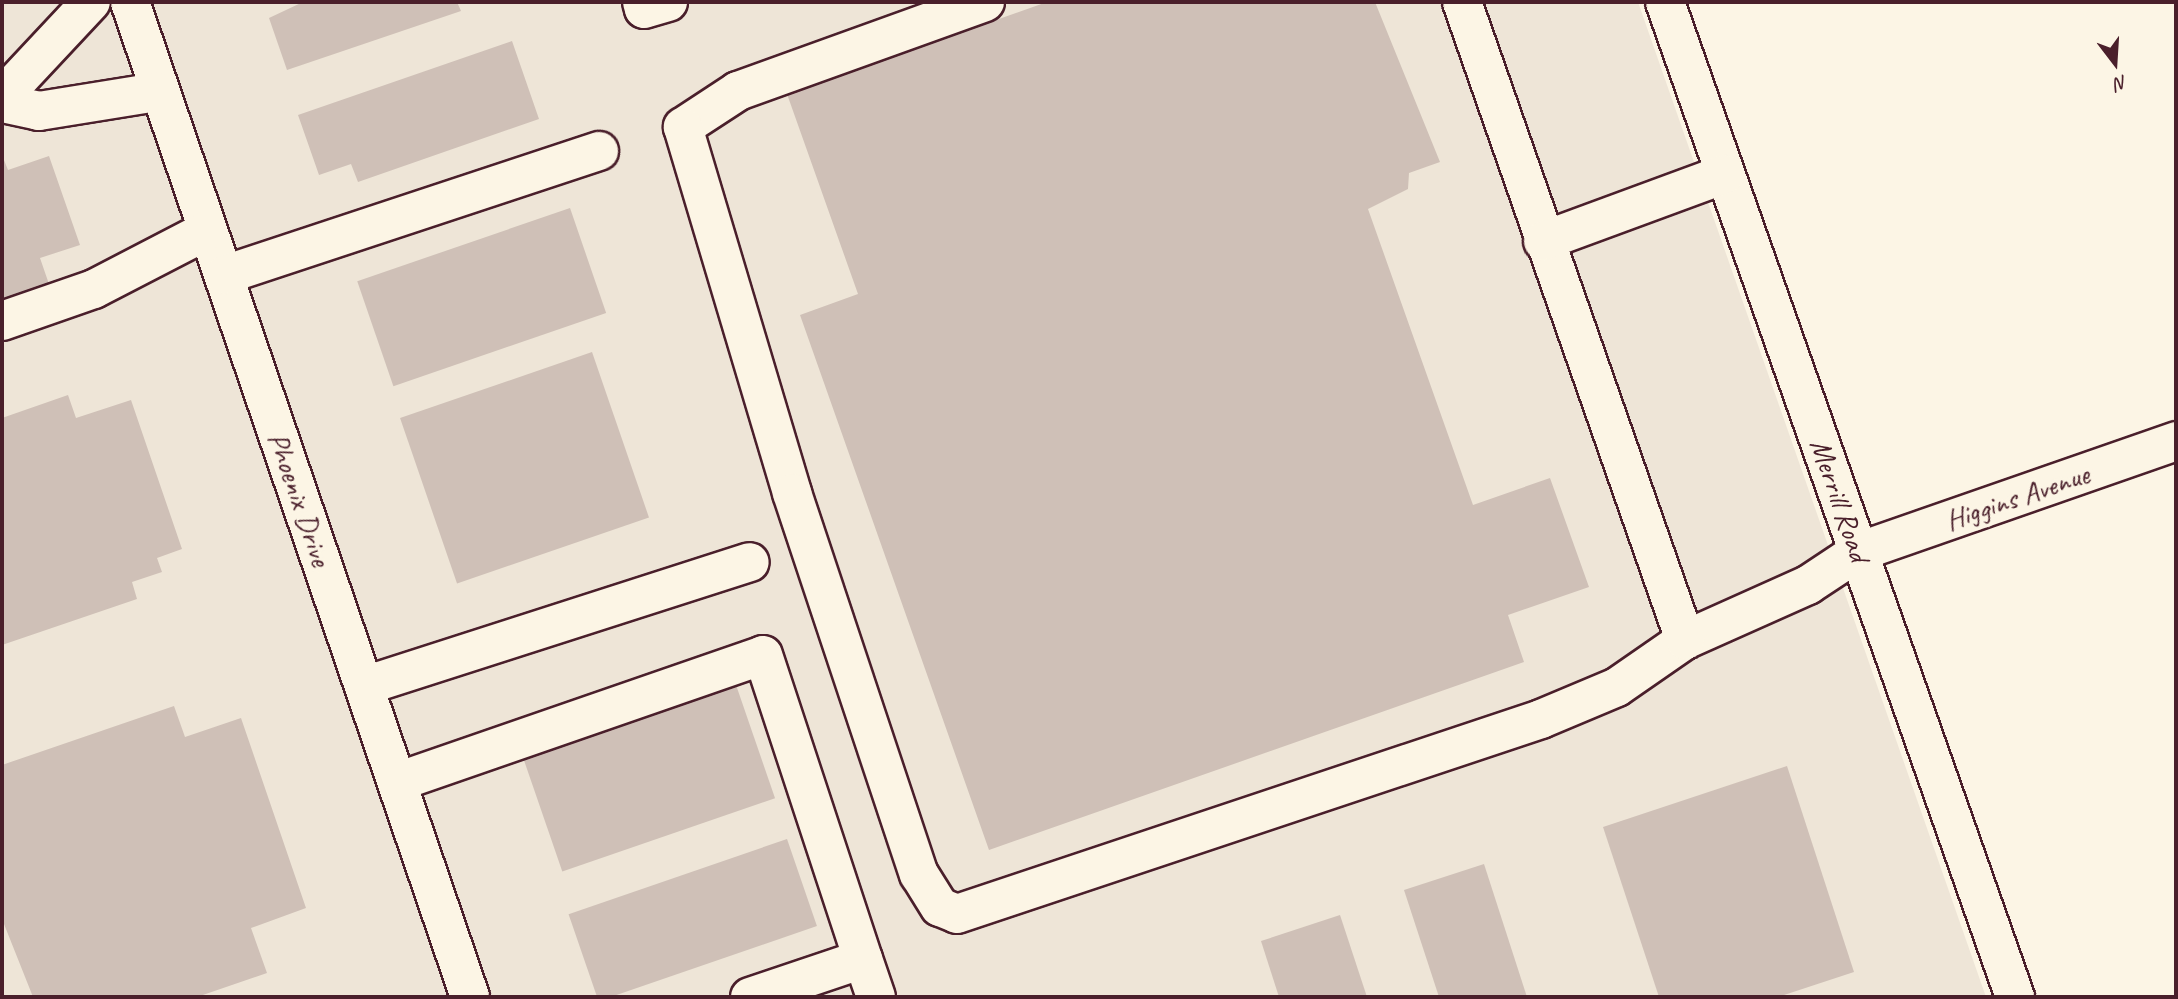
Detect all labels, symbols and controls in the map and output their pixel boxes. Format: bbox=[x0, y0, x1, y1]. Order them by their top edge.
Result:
north arrow bbox=[2080, 28, 2150, 98]
text: N bbox=[2112, 70, 2130, 96]
street label: Phoenix Drive bbox=[260, 427, 340, 571]
street label: Merrill Road bbox=[1802, 434, 1878, 566]
street label: Higgins Avenue bbox=[1940, 456, 2094, 538]

